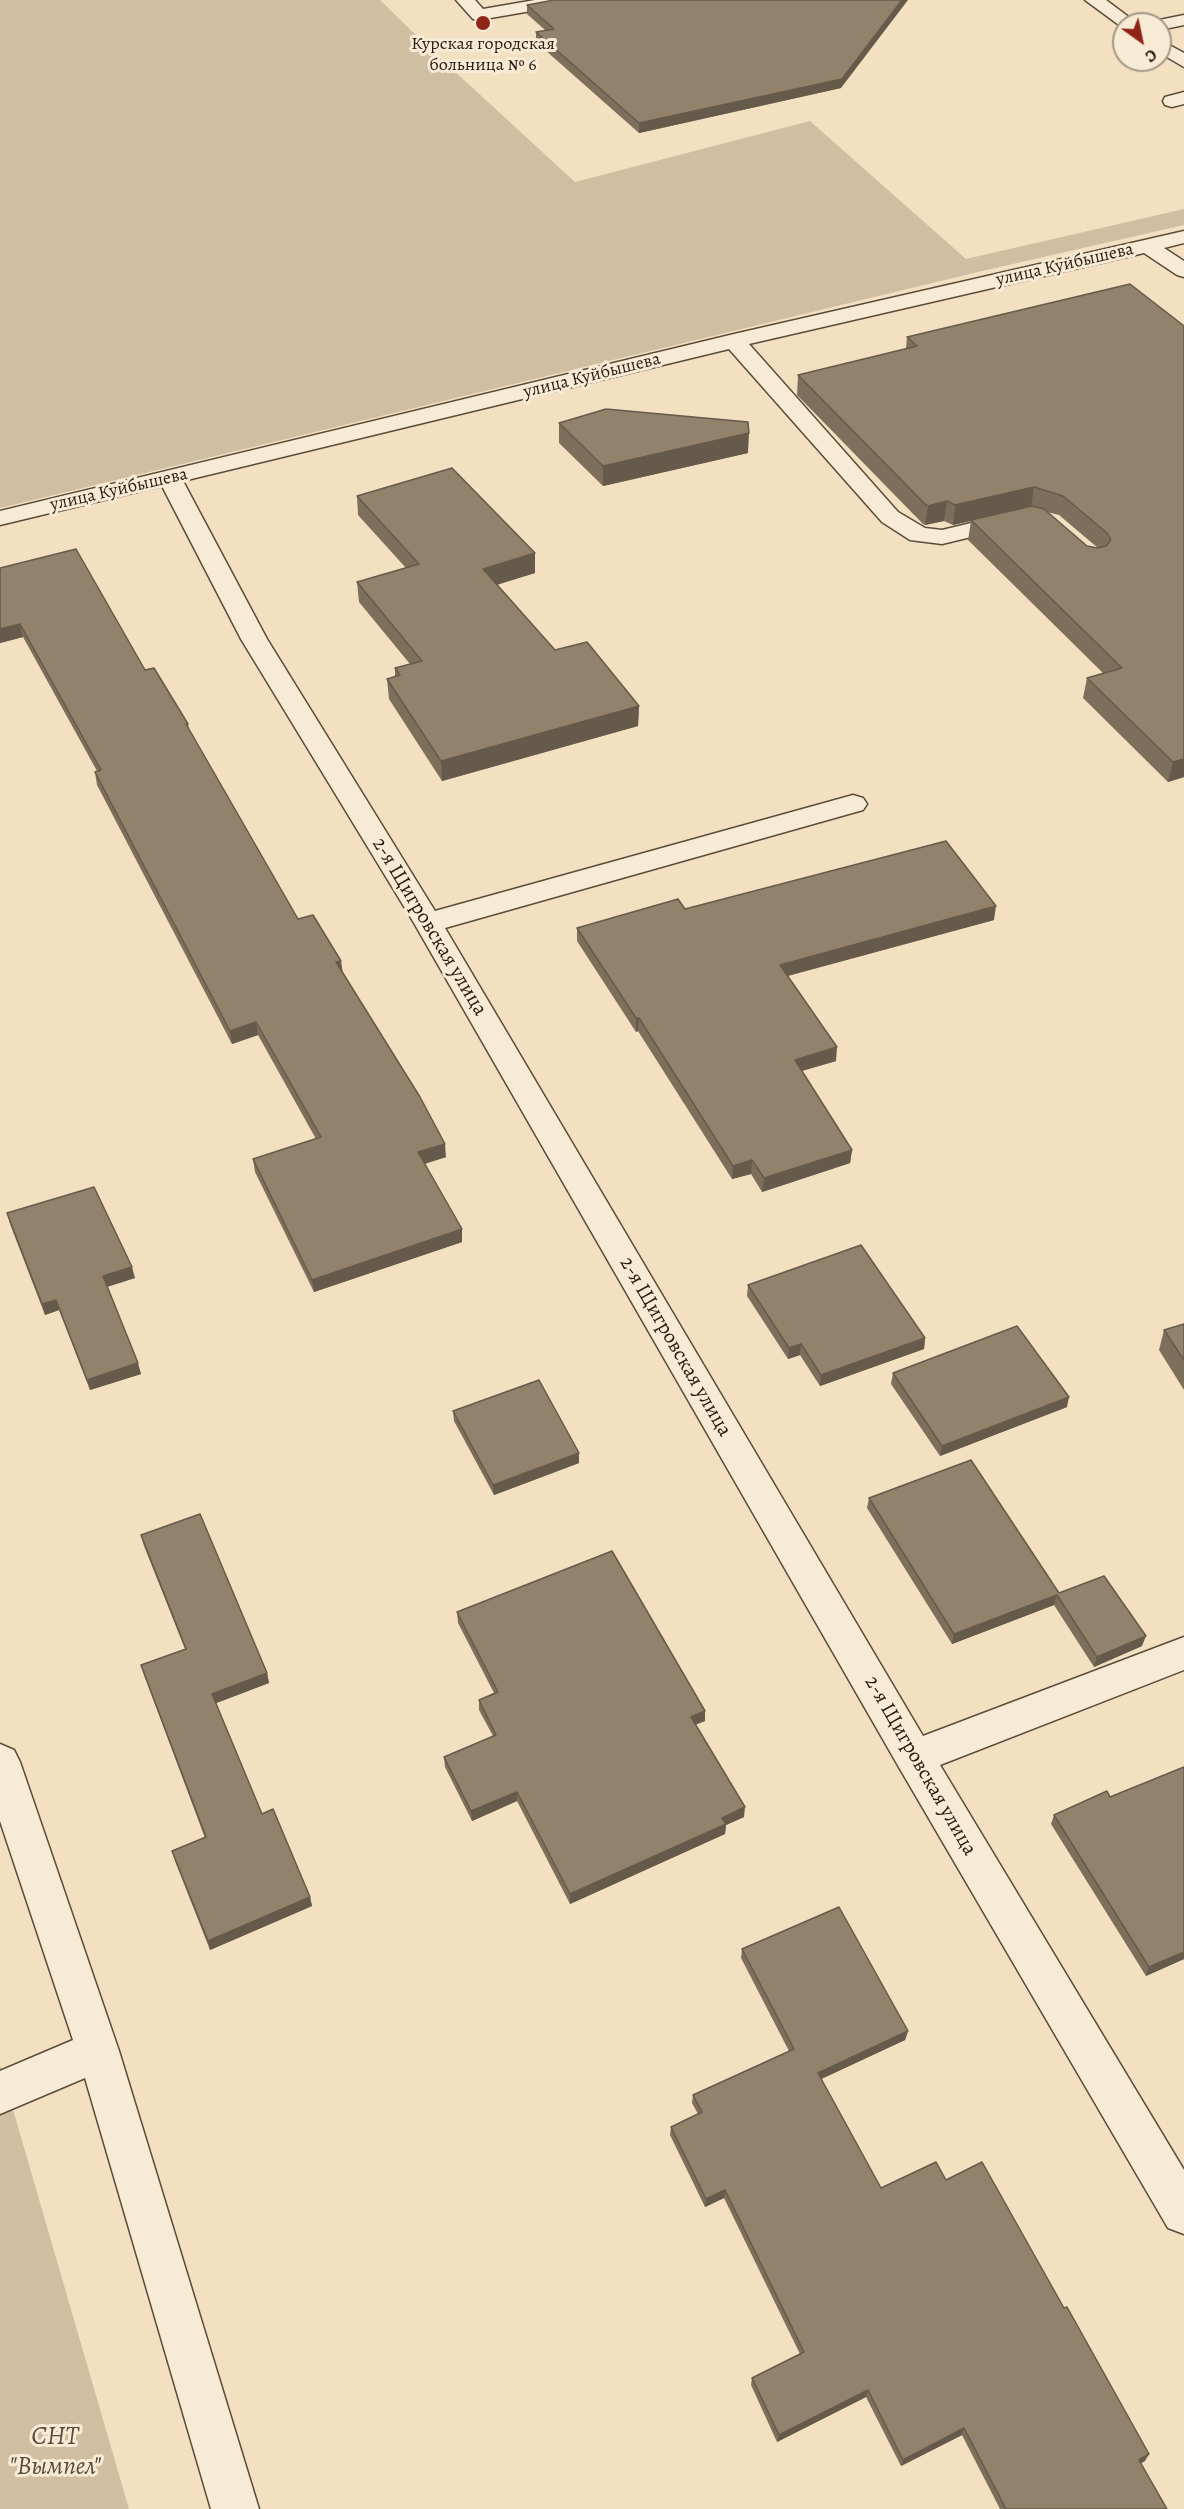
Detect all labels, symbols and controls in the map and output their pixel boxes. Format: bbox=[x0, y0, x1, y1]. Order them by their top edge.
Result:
north arrow bbox=[1112, 12, 1172, 72]
marker: Курская городская больница № 6 bbox=[474, 14, 492, 32]
place label: Курская городская больница № 6 bbox=[411, 34, 555, 76]
text: С bbox=[1141, 44, 1161, 67]
street label: улица Куйбышева bbox=[994, 239, 1136, 291]
street label: улица Куйбышева bbox=[521, 349, 663, 403]
street label: улица Куйбышева bbox=[48, 464, 190, 516]
street label: 2-я Щигровская улица bbox=[366, 833, 492, 1021]
street label: 2-я Щигровская улица bbox=[613, 1253, 737, 1441]
street label: 2-я Щигровская улица bbox=[858, 1672, 982, 1860]
park label: СНТ "Вымпел" bbox=[9, 2422, 101, 2484]

